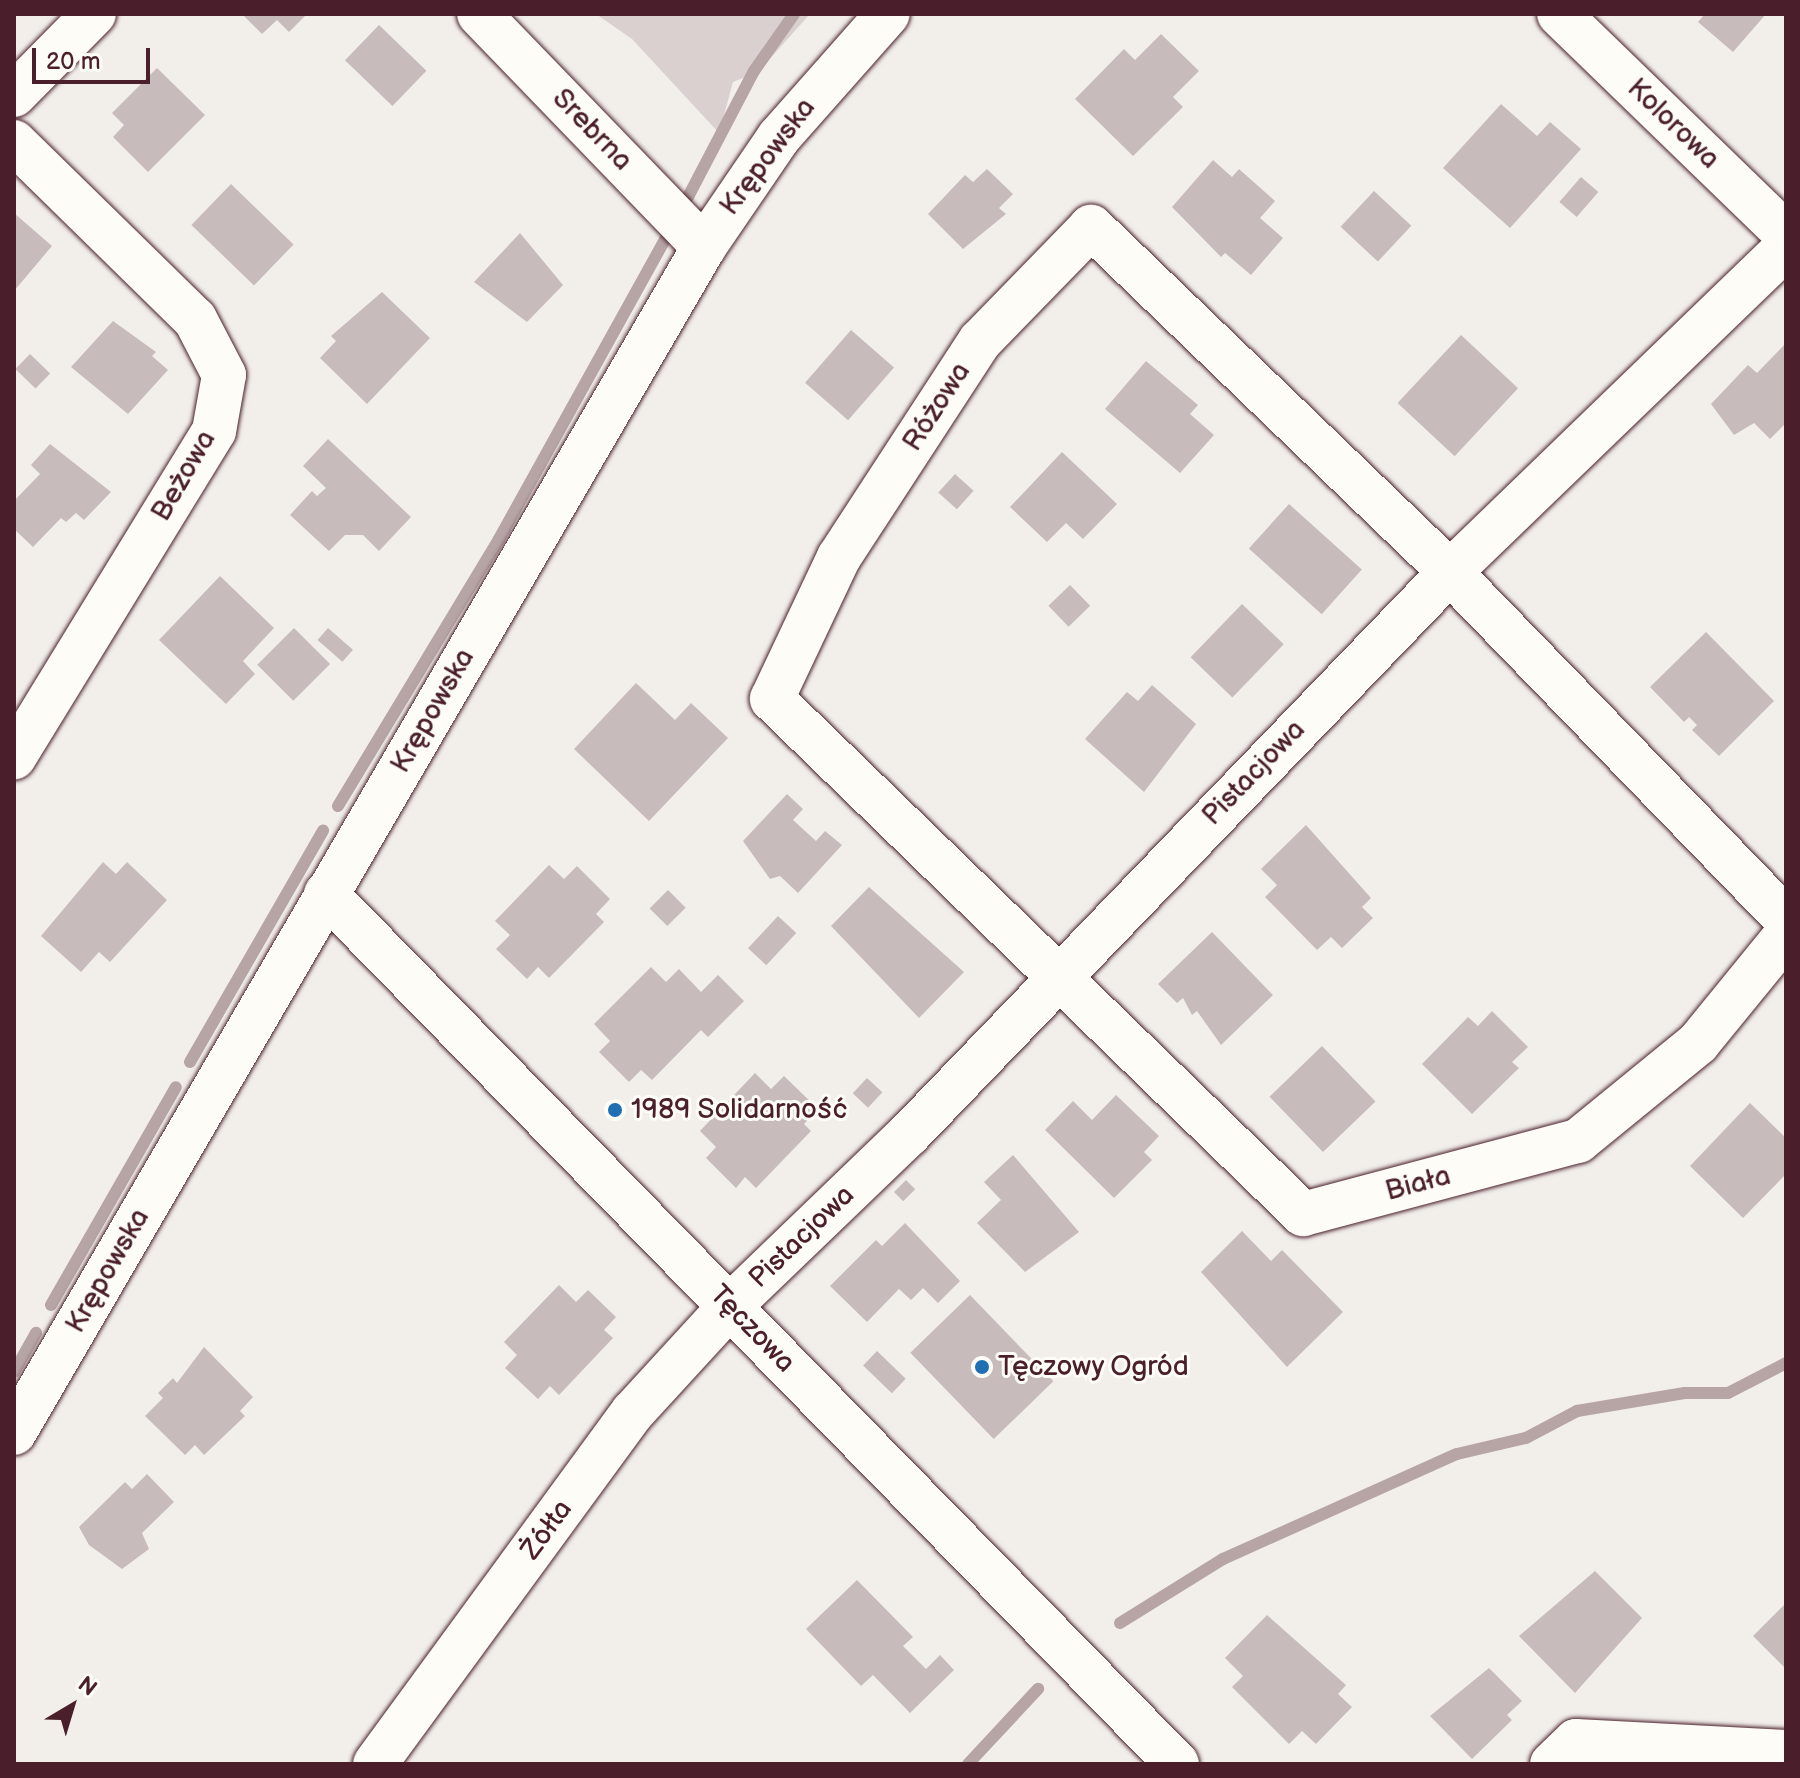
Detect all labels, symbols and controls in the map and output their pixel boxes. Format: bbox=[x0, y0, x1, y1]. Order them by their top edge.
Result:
scale bar bbox=[36, 32, 154, 82]
text: 20 m bbox=[46, 47, 101, 76]
street label: Kolorowa bbox=[1620, 72, 1726, 176]
street label: Srebrna bbox=[545, 82, 639, 178]
street label: Krępowska bbox=[713, 92, 823, 222]
street label: Różowa bbox=[896, 356, 978, 458]
street label: Beżowa bbox=[145, 425, 223, 527]
street label: Krępowska bbox=[384, 643, 482, 779]
street label: Pistacjowa bbox=[1196, 713, 1312, 833]
place label: 1989 Solidarność bbox=[631, 1093, 848, 1127]
marker: 1989 Solidarność bbox=[606, 1101, 624, 1119]
street label: Biała bbox=[1382, 1159, 1454, 1209]
street label: Pistacjowa bbox=[742, 1179, 862, 1295]
street label: Krępowska bbox=[59, 1203, 157, 1339]
street label: Tęczowa bbox=[702, 1278, 802, 1380]
place label: Tęczowy Ogród bbox=[998, 1350, 1191, 1384]
marker: Tęczowy Ogród bbox=[973, 1358, 991, 1376]
street label: Żółta bbox=[514, 1494, 580, 1566]
north arrow bbox=[32, 1666, 112, 1746]
text: N bbox=[72, 1671, 102, 1702]

